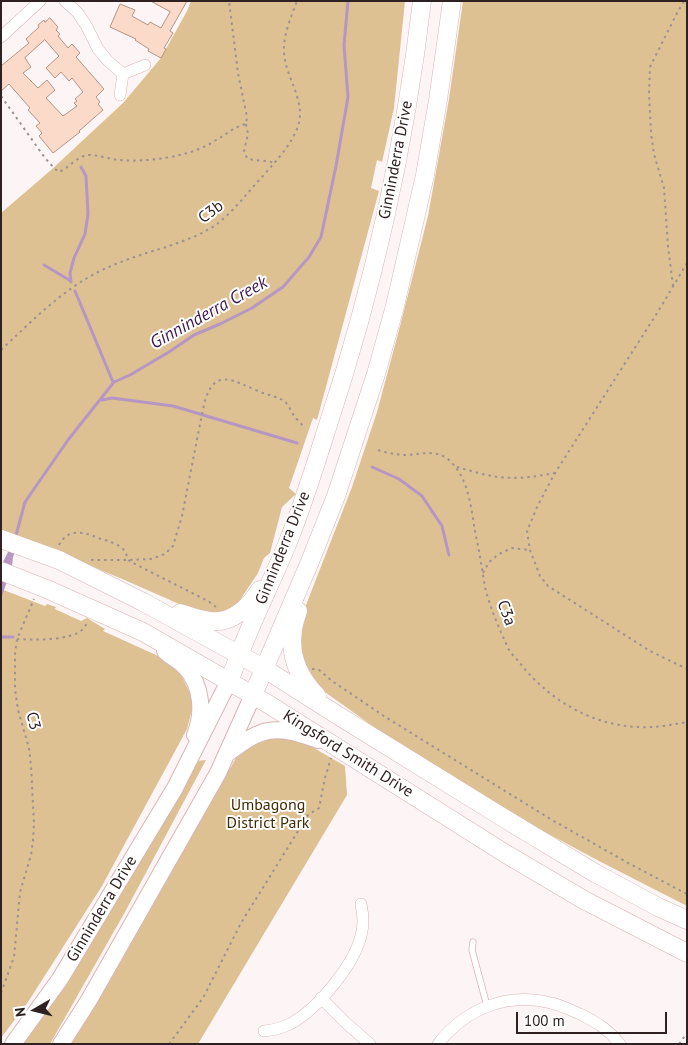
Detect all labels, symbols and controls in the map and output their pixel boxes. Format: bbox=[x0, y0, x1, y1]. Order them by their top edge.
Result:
street label: Ginninderra Drive bbox=[375, 99, 417, 221]
street label: C3b bbox=[195, 196, 227, 228]
water label: Ginninderra Creek bbox=[147, 272, 271, 354]
street label: Ginninderra Drive bbox=[252, 489, 314, 607]
street label: C3a bbox=[493, 598, 519, 628]
street label: Kingsford Smith Drive bbox=[279, 706, 417, 802]
street label: C3 bbox=[21, 710, 45, 732]
park label: Umbagong District Park bbox=[227, 795, 309, 833]
street label: Ginninderra Drive bbox=[63, 852, 141, 966]
north arrow bbox=[10, 985, 60, 1035]
scale bar bbox=[518, 1002, 669, 1034]
text: N bbox=[11, 1006, 30, 1018]
text: 100 m bbox=[524, 1011, 565, 1030]

